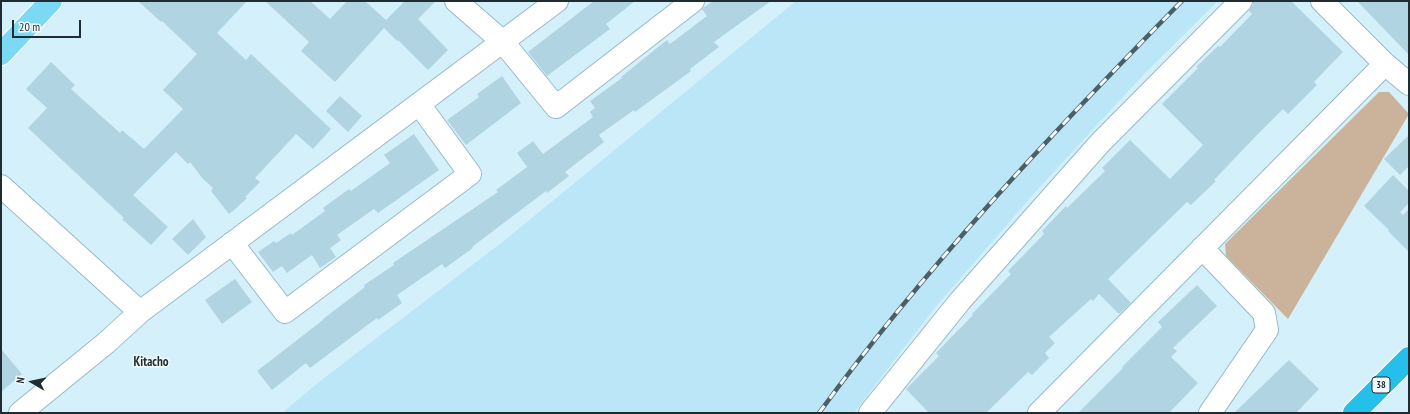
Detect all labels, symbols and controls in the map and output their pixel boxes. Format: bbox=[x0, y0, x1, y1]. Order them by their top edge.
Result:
scale bar bbox=[14, 12, 83, 38]
text: 20 m bbox=[19, 19, 40, 34]
district label: Kitacho bbox=[134, 354, 168, 370]
north arrow bbox=[12, 362, 52, 402]
text: N bbox=[13, 376, 28, 384]
road number: 38 bbox=[1372, 377, 1390, 393]

